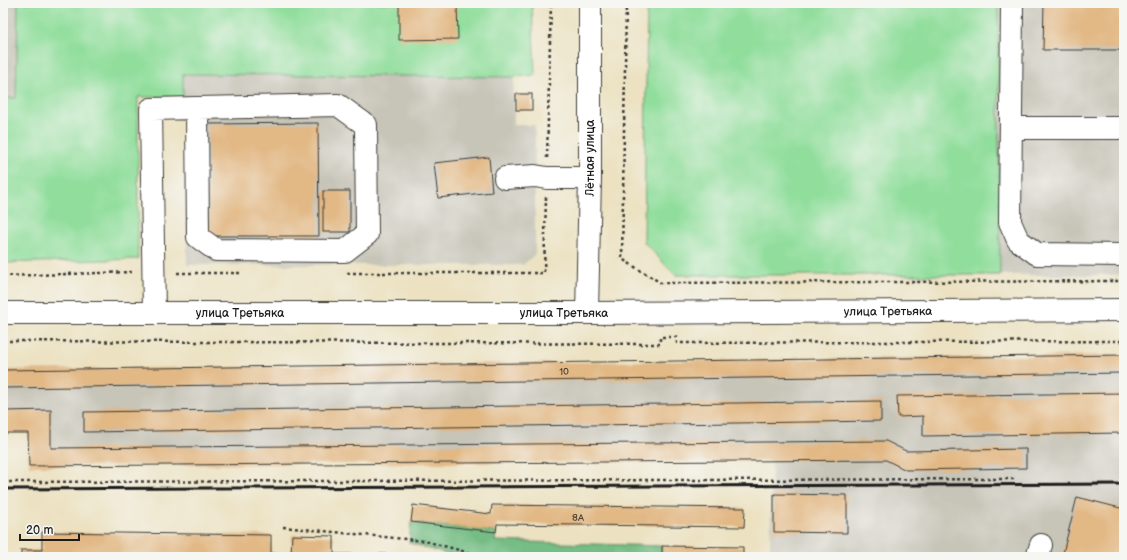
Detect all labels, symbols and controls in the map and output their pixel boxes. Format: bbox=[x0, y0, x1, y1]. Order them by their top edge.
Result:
street label: Лётная улица bbox=[582, 120, 598, 198]
street label: улица Третьяка bbox=[844, 304, 932, 319]
street label: улица Третьяка bbox=[520, 305, 608, 321]
street label: улица Третьяка bbox=[196, 306, 284, 321]
house number: 10 bbox=[559, 366, 569, 378]
house number: 8А bbox=[572, 512, 585, 524]
scale bar bbox=[20, 516, 79, 542]
text: 20 m bbox=[26, 523, 53, 538]

